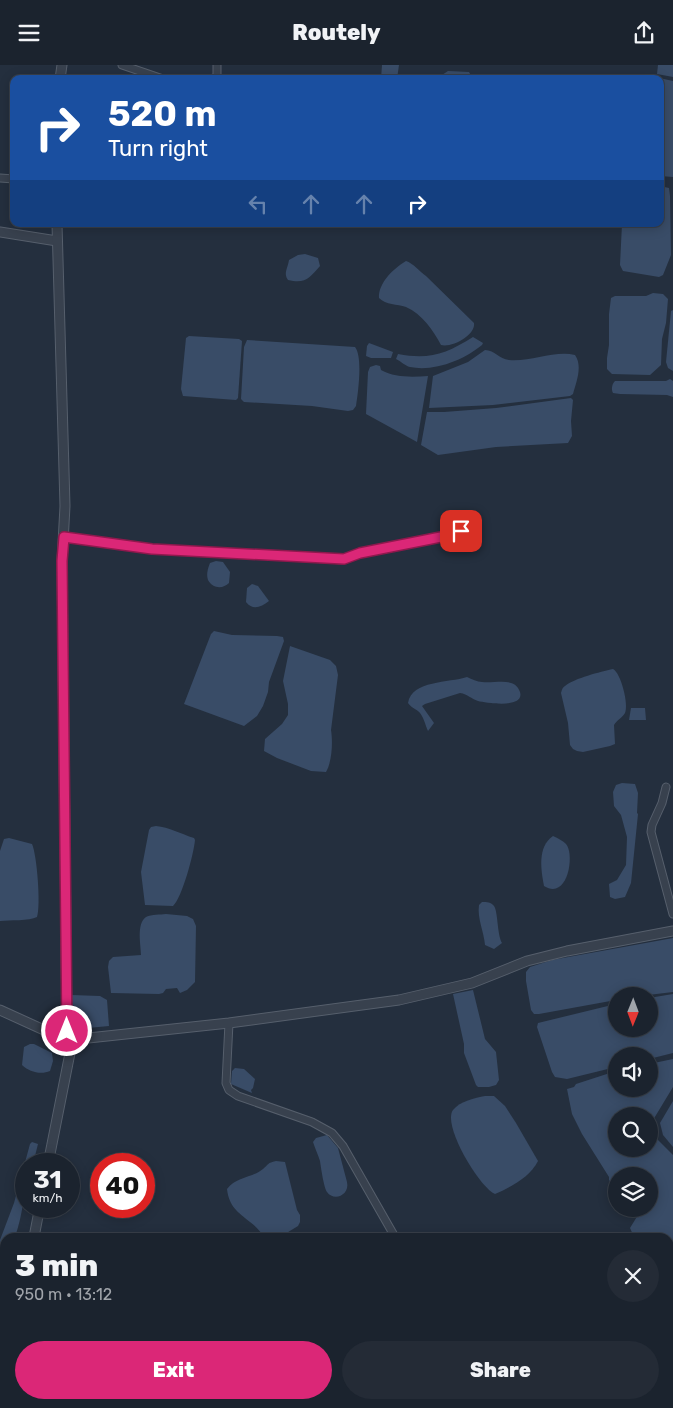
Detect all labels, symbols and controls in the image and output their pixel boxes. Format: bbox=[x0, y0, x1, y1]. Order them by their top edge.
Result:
icon: menu bbox=[15, 19, 43, 47]
text: Routely bbox=[292, 19, 381, 46]
icon: share bbox=[630, 19, 658, 47]
text: 520 m bbox=[108, 93, 217, 135]
icon: right bbox=[25, 95, 90, 160]
text: Turn right bbox=[108, 135, 208, 162]
icon: left bbox=[244, 190, 272, 218]
icon: ahead bbox=[297, 190, 325, 218]
icon: ahead bbox=[350, 190, 378, 218]
icon: right bbox=[403, 190, 431, 218]
pin bbox=[440, 510, 482, 552]
icon: arrive bbox=[447, 517, 475, 545]
north arrow bbox=[608, 987, 658, 1037]
map controls bbox=[608, 987, 658, 1217]
position arrow bbox=[40, 1004, 92, 1056]
button: sound bbox=[608, 1047, 658, 1097]
button: search bbox=[608, 1107, 658, 1157]
speed limit sign: 40 bbox=[90, 1153, 155, 1218]
text: 31 bbox=[33, 1165, 62, 1194]
button: layers bbox=[608, 1167, 658, 1217]
text: km/h bbox=[33, 1191, 62, 1205]
text: 3 min bbox=[15, 1248, 98, 1284]
button: close bbox=[607, 1250, 659, 1302]
text: 950 m · 13:12 bbox=[15, 1285, 112, 1304]
button: Exit bbox=[15, 1341, 332, 1399]
button: Share bbox=[342, 1341, 659, 1399]

